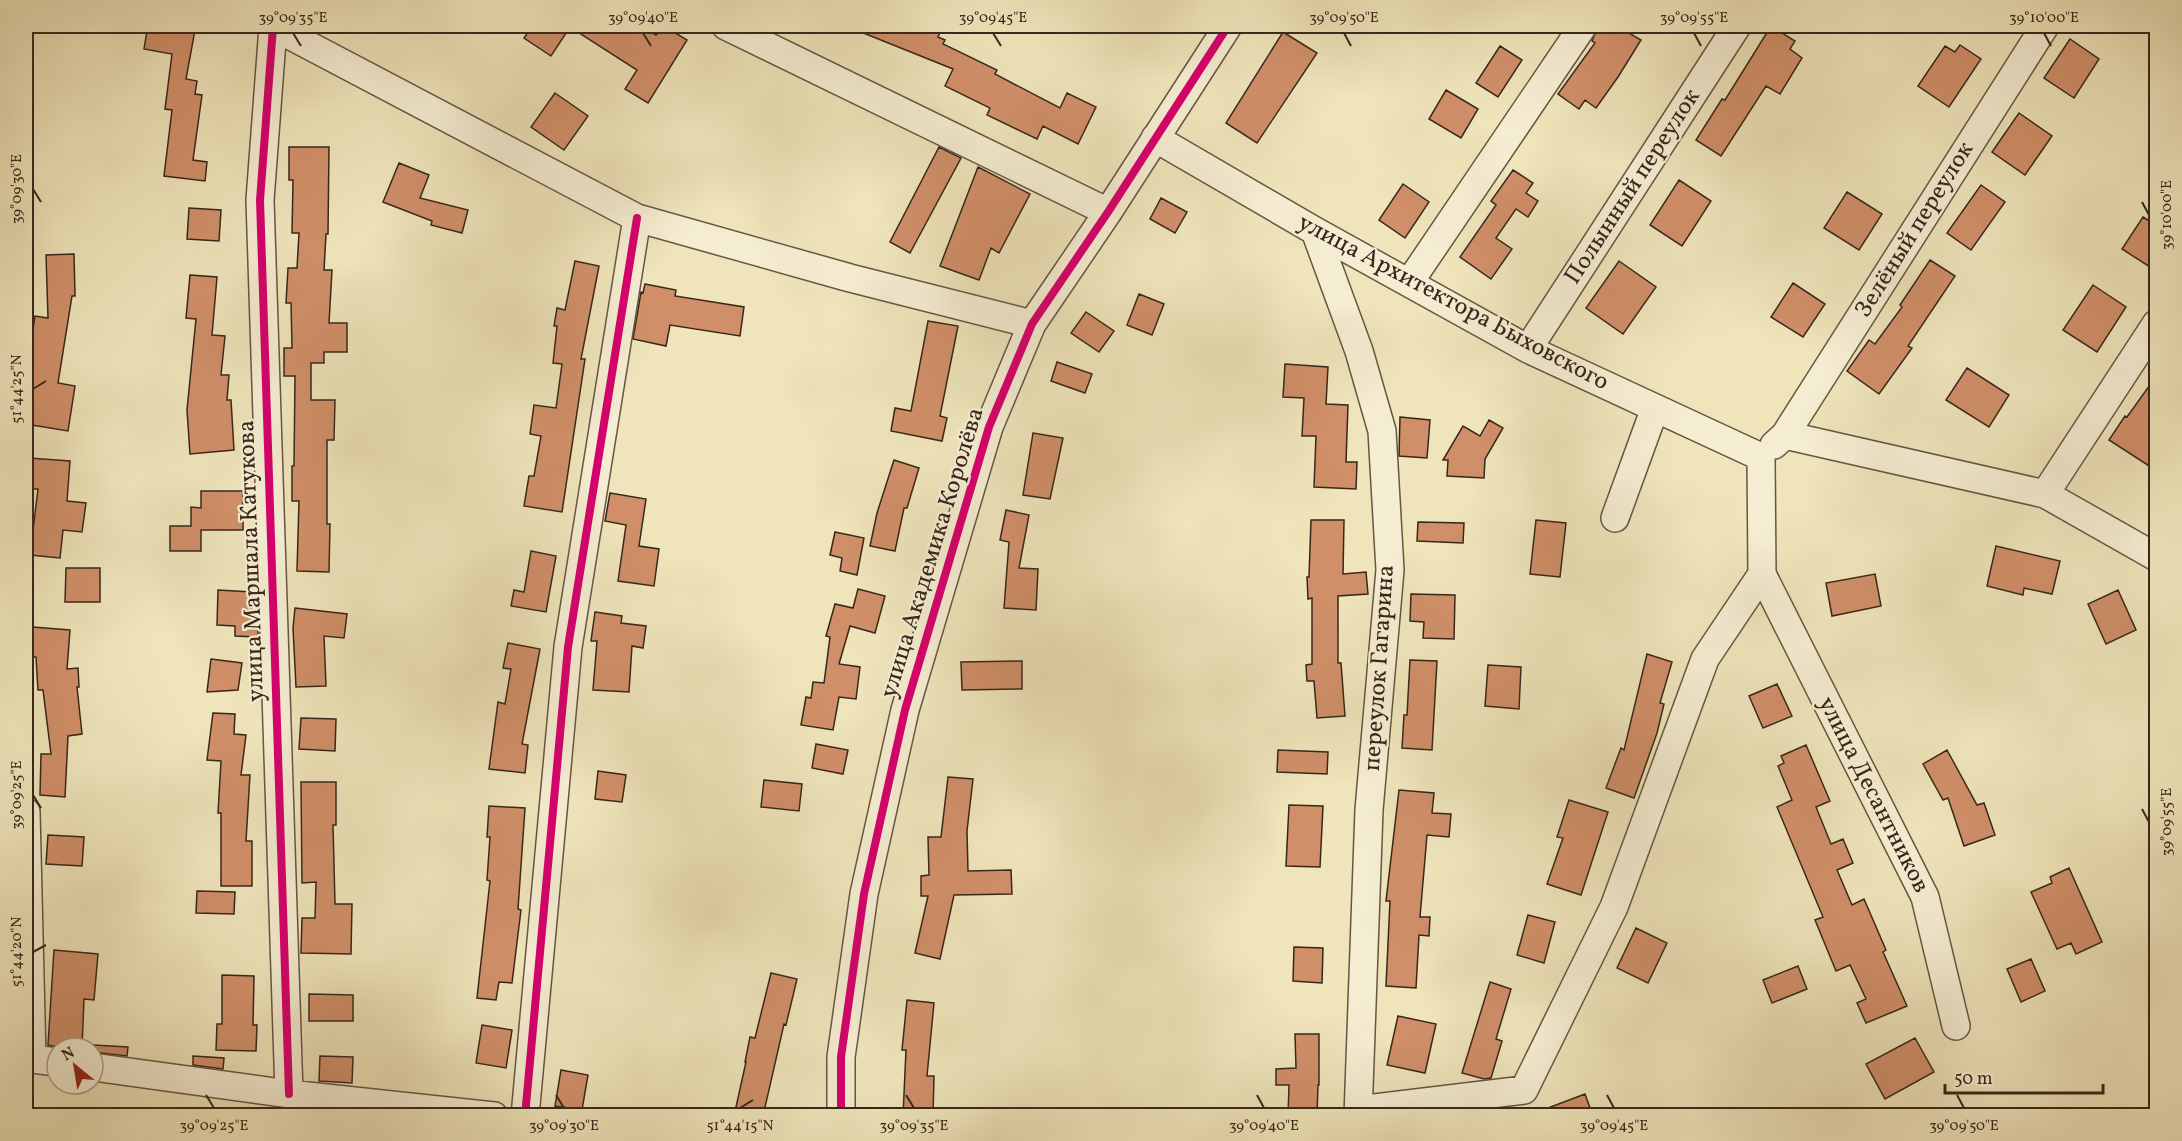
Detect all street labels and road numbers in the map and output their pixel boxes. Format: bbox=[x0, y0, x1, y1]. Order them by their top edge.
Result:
street label: Полынный переулок bbox=[1557, 82, 1709, 292]
street label: Зелёный переулок bbox=[1847, 135, 1983, 325]
street label: улица Архитектора Быховского bbox=[1291, 206, 1615, 400]
street label: улица Академика Королёва bbox=[873, 404, 993, 702]
street label: улица Маршала Катукова bbox=[230, 419, 274, 703]
street label: переулок Гагарина bbox=[1356, 564, 1404, 772]
street label: улица Десантников bbox=[1809, 691, 1937, 899]

